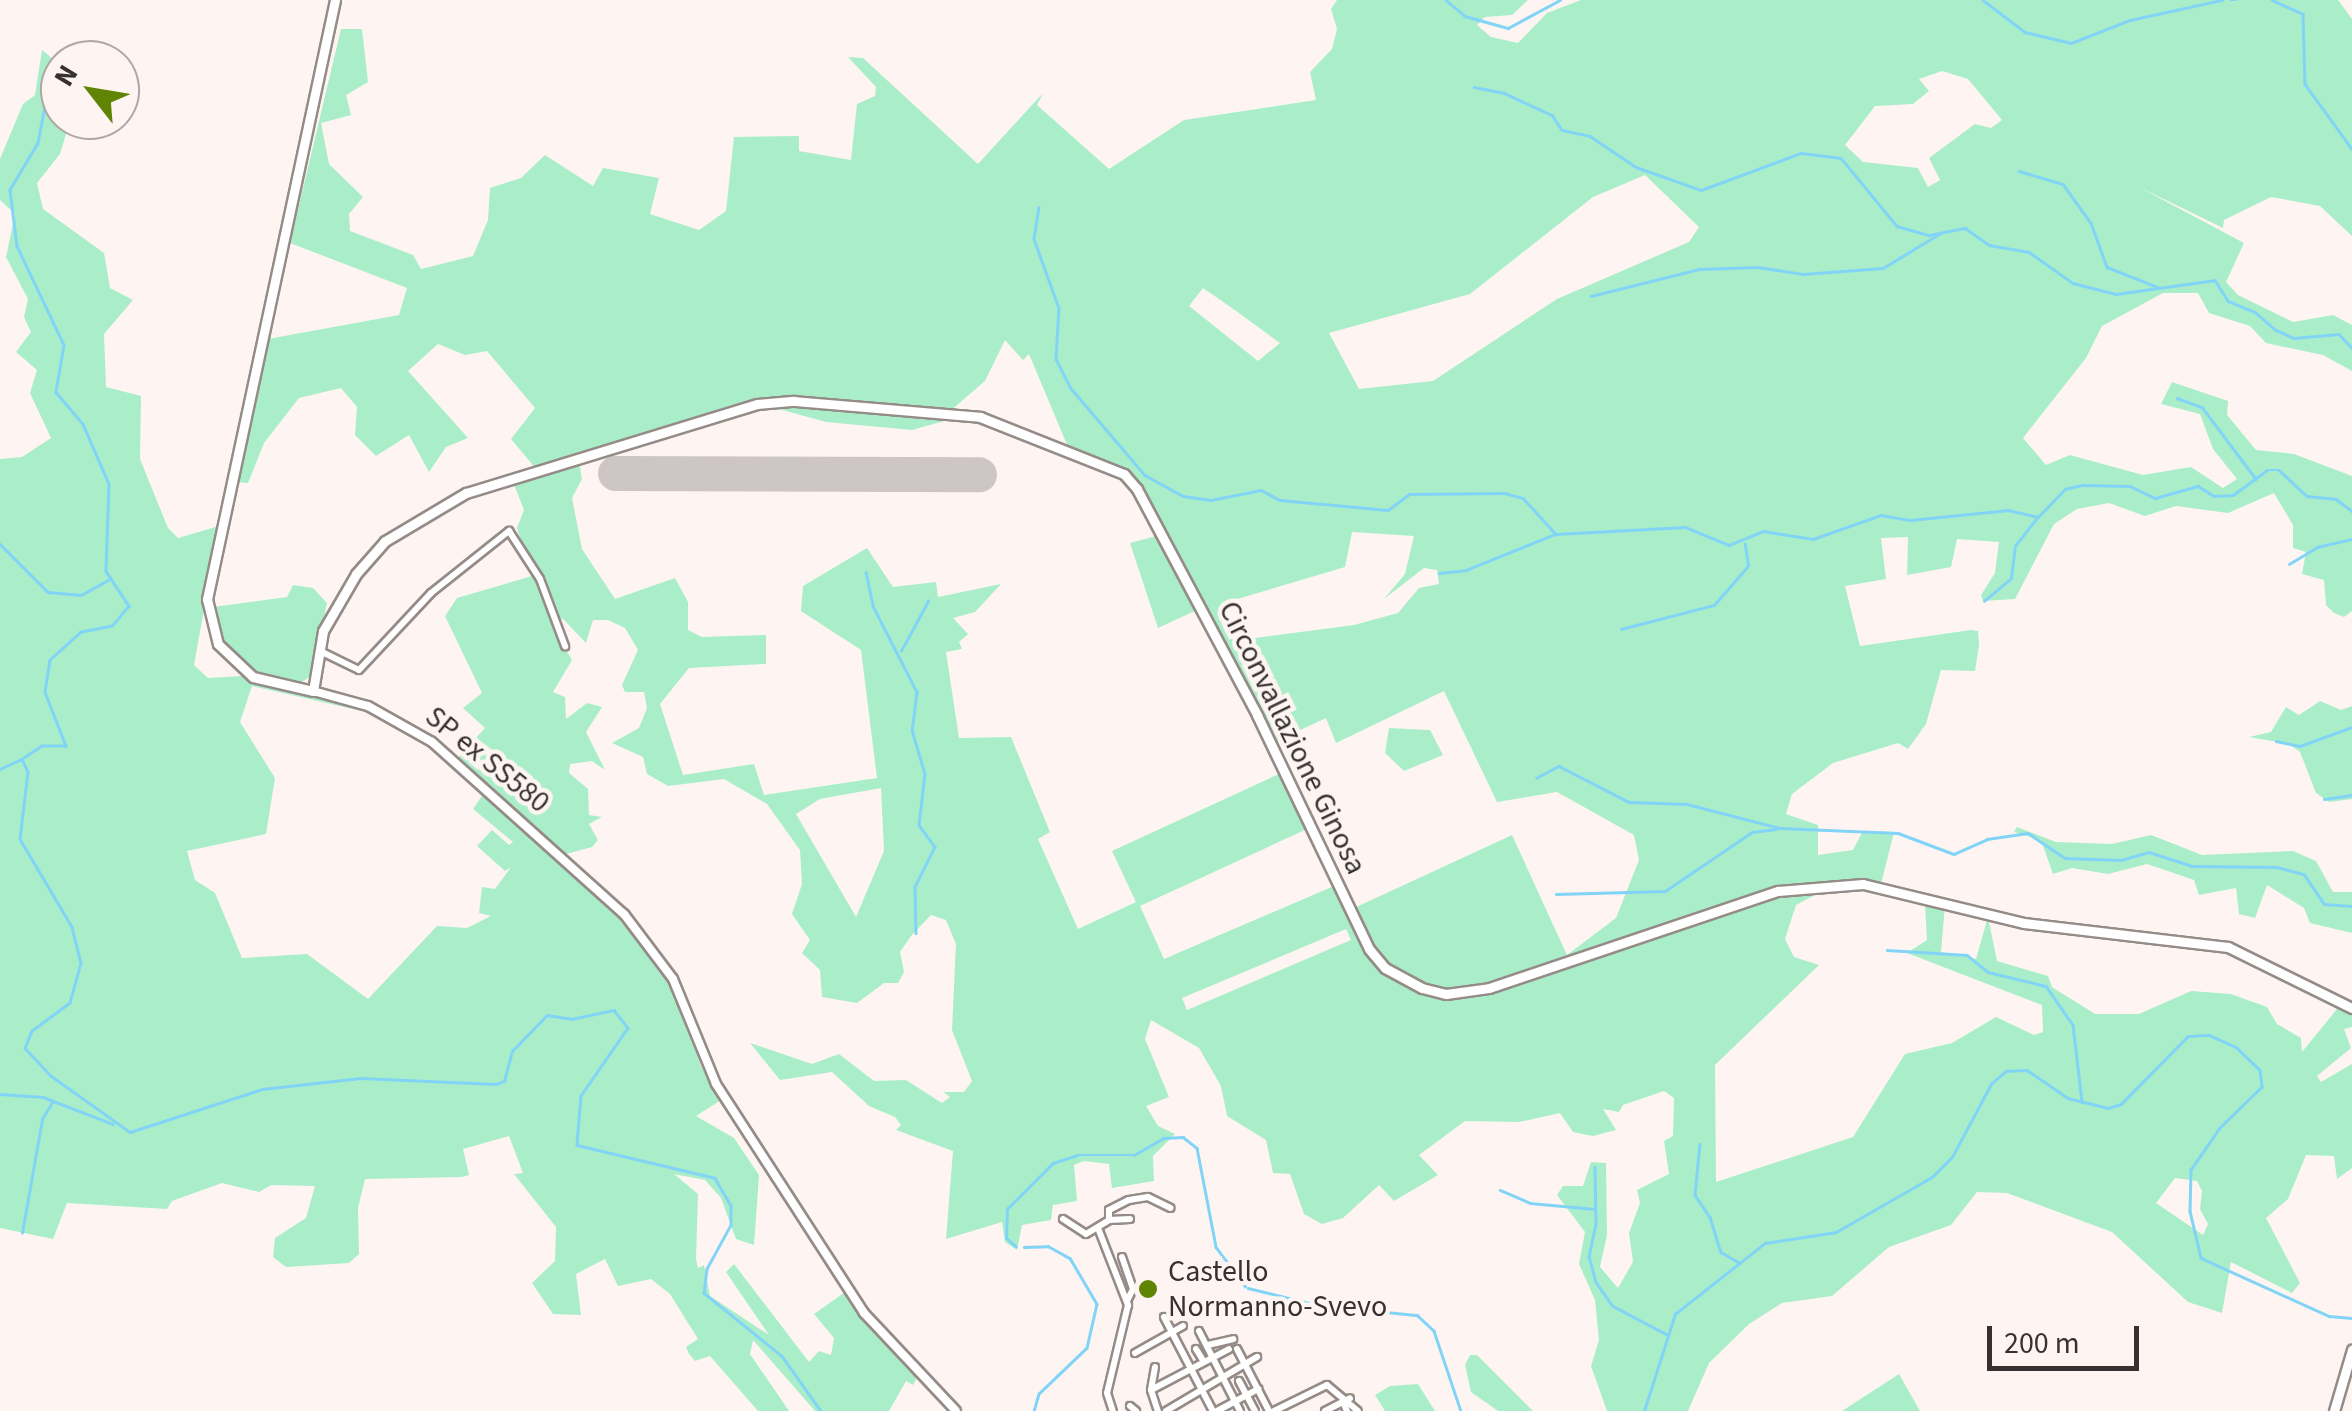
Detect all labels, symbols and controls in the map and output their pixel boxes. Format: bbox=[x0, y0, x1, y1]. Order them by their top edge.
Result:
north arrow bbox=[40, 40, 140, 140]
text: N bbox=[44, 57, 88, 94]
street label: Circonvallazione Ginosa bbox=[1210, 596, 1374, 880]
street label: SP ex SS580 bbox=[418, 699, 556, 821]
place label: Castello Normanno-Svevo bbox=[1168, 1254, 1387, 1324]
marker: Castello Normanno-Svevo bbox=[1137, 1278, 1159, 1300]
scale bar bbox=[1992, 1306, 2144, 1368]
text: 200 m bbox=[2004, 1322, 2080, 1365]

